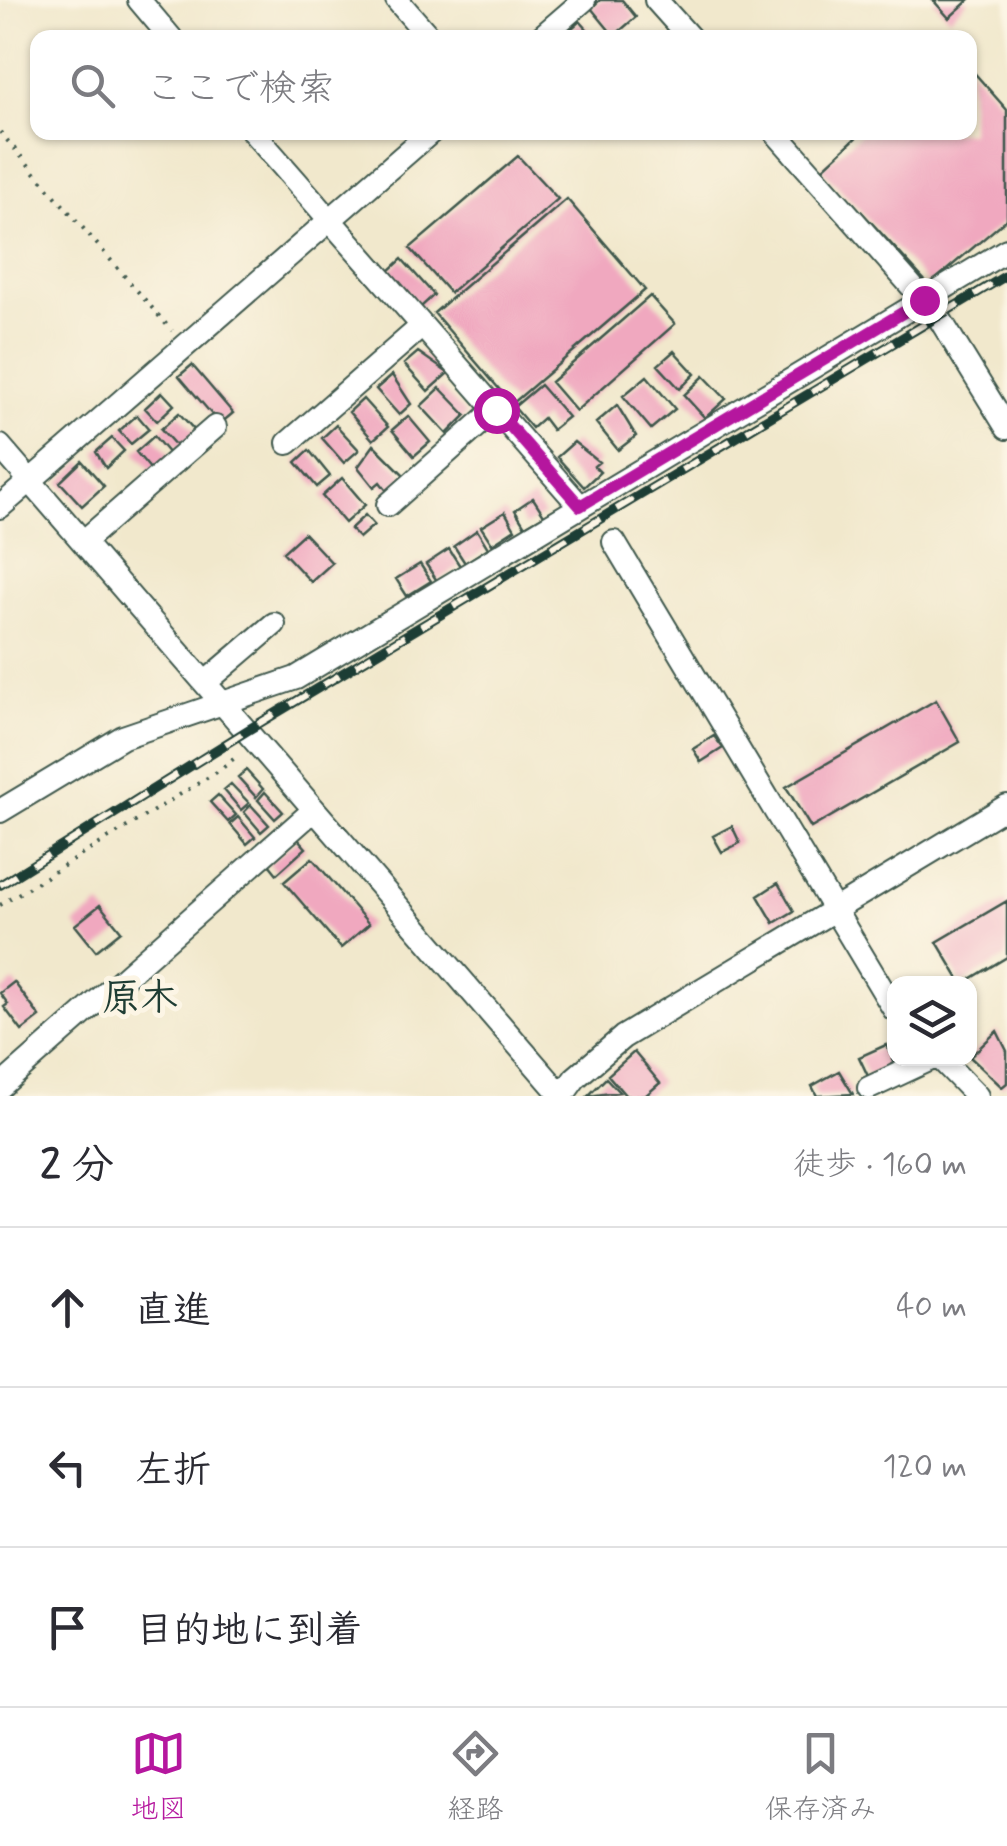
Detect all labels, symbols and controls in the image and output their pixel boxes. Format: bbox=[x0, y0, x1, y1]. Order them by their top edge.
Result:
search box bbox=[30, 30, 977, 140]
icon: search bbox=[65, 58, 120, 113]
text: ここで検索 bbox=[145, 65, 335, 114]
route end bbox=[902, 278, 948, 324]
route start bbox=[474, 388, 520, 434]
district label: 原木 bbox=[102, 975, 178, 1024]
map controls bbox=[887, 976, 977, 1066]
button: layers bbox=[887, 976, 977, 1066]
text: 2 分 bbox=[40, 1139, 114, 1194]
text: 徒歩 · 160 m bbox=[793, 1144, 967, 1186]
icon: ahead bbox=[40, 1280, 95, 1335]
text: 40 m bbox=[896, 1286, 967, 1328]
text: 直進 bbox=[135, 1287, 211, 1336]
icon: left bbox=[40, 1440, 95, 1495]
text: 120 m bbox=[882, 1446, 967, 1488]
text: 左折 bbox=[135, 1447, 211, 1496]
icon: arrive bbox=[40, 1600, 95, 1655]
text: 目的地に到着 bbox=[135, 1607, 363, 1656]
tab: 地図 bbox=[130, 1726, 187, 1829]
tab: 経路 bbox=[447, 1726, 504, 1829]
tab: 保存済み bbox=[764, 1726, 877, 1829]

